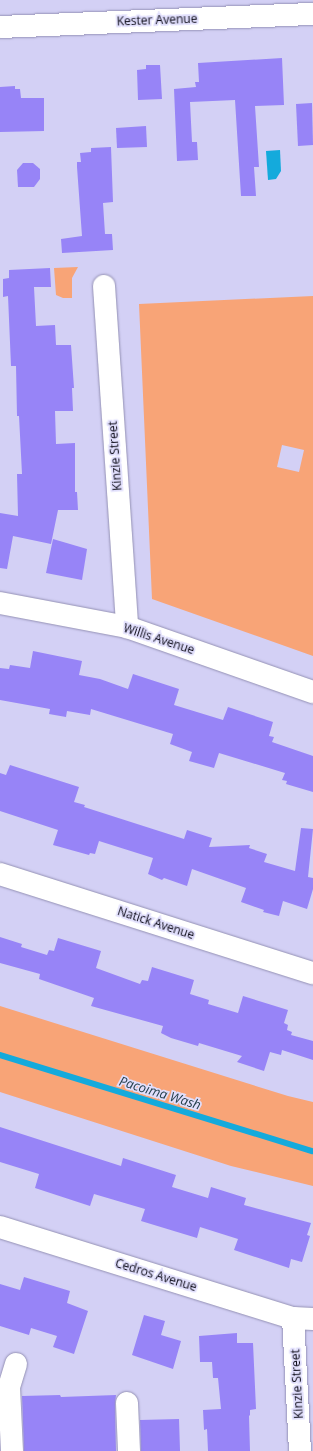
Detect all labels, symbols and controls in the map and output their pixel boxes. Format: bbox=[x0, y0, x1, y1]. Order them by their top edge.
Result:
street label: Kester Avenue bbox=[116, 11, 198, 29]
street label: Kinzie Street bbox=[105, 421, 125, 491]
street label: Willis Avenue bbox=[122, 621, 196, 657]
street label: Natick Avenue bbox=[116, 904, 196, 942]
water label: Pacoima Wash bbox=[117, 1073, 203, 1113]
street label: Cedros Avenue bbox=[114, 1256, 198, 1294]
street label: Kinzie Street bbox=[288, 1349, 306, 1419]

